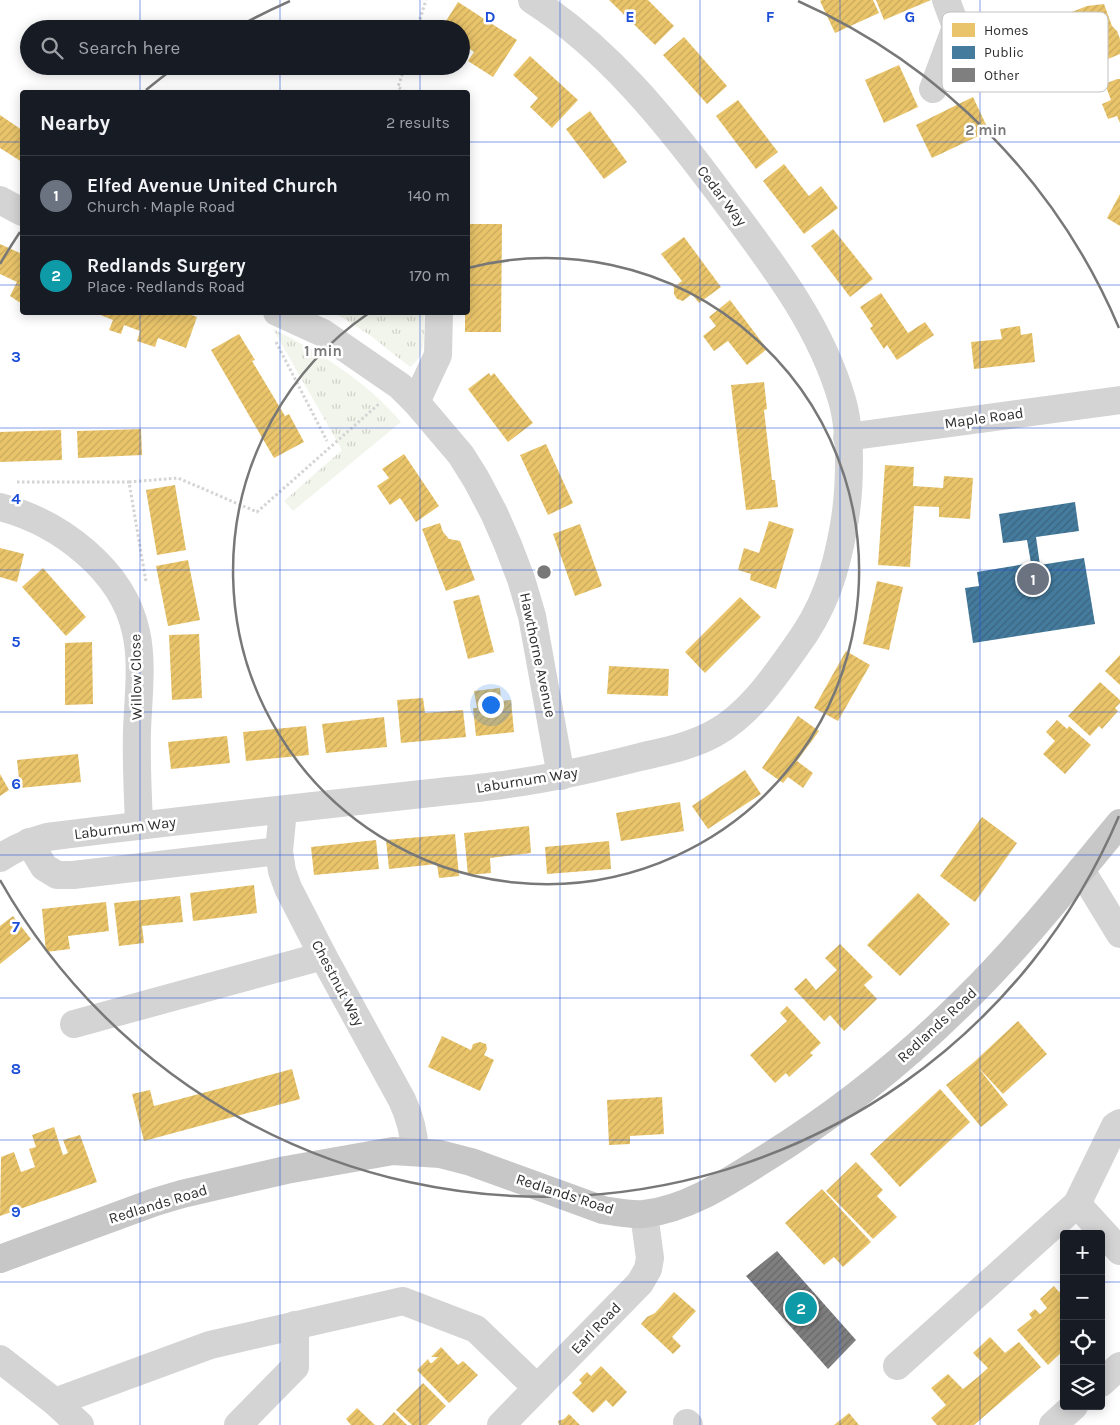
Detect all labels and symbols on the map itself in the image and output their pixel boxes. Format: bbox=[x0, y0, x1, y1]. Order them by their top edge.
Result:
text: D bbox=[485, 7, 496, 26]
text: E bbox=[625, 7, 635, 26]
text: F bbox=[766, 7, 775, 26]
text: G bbox=[905, 7, 915, 26]
legend bbox=[942, 12, 1108, 92]
text: Homes bbox=[984, 22, 1029, 39]
text: Public bbox=[984, 44, 1024, 61]
text: Other bbox=[984, 67, 1020, 84]
text: 2 min bbox=[965, 121, 1007, 139]
street label: Cedar Way bbox=[693, 162, 751, 230]
text: 1 min bbox=[304, 342, 342, 360]
text: 3 bbox=[11, 347, 21, 366]
street label: Maple Road bbox=[943, 404, 1025, 432]
text: 4 bbox=[11, 489, 21, 508]
pin: 1 bbox=[1017, 560, 1049, 598]
centre of rings bbox=[535, 563, 553, 581]
street label: Hawthorne Avenue bbox=[516, 591, 560, 719]
text: 5 bbox=[11, 632, 21, 651]
street label: Willow Close bbox=[126, 634, 146, 720]
your location bbox=[478, 692, 504, 718]
street label: Laburnum Way bbox=[475, 763, 579, 797]
text: 6 bbox=[11, 774, 21, 793]
street label: Laburnum Way bbox=[73, 813, 177, 843]
text: 7 bbox=[12, 917, 20, 936]
street label: Chestnut Way bbox=[308, 937, 368, 1029]
street label: Redlands Road bbox=[894, 984, 980, 1066]
text: 8 bbox=[11, 1059, 21, 1078]
street label: Redlands Road bbox=[514, 1170, 616, 1218]
street label: Redlands Road bbox=[107, 1180, 209, 1228]
text: 9 bbox=[11, 1202, 21, 1221]
pin: 2 bbox=[785, 1289, 817, 1327]
street label: Earl Road bbox=[567, 1299, 625, 1357]

